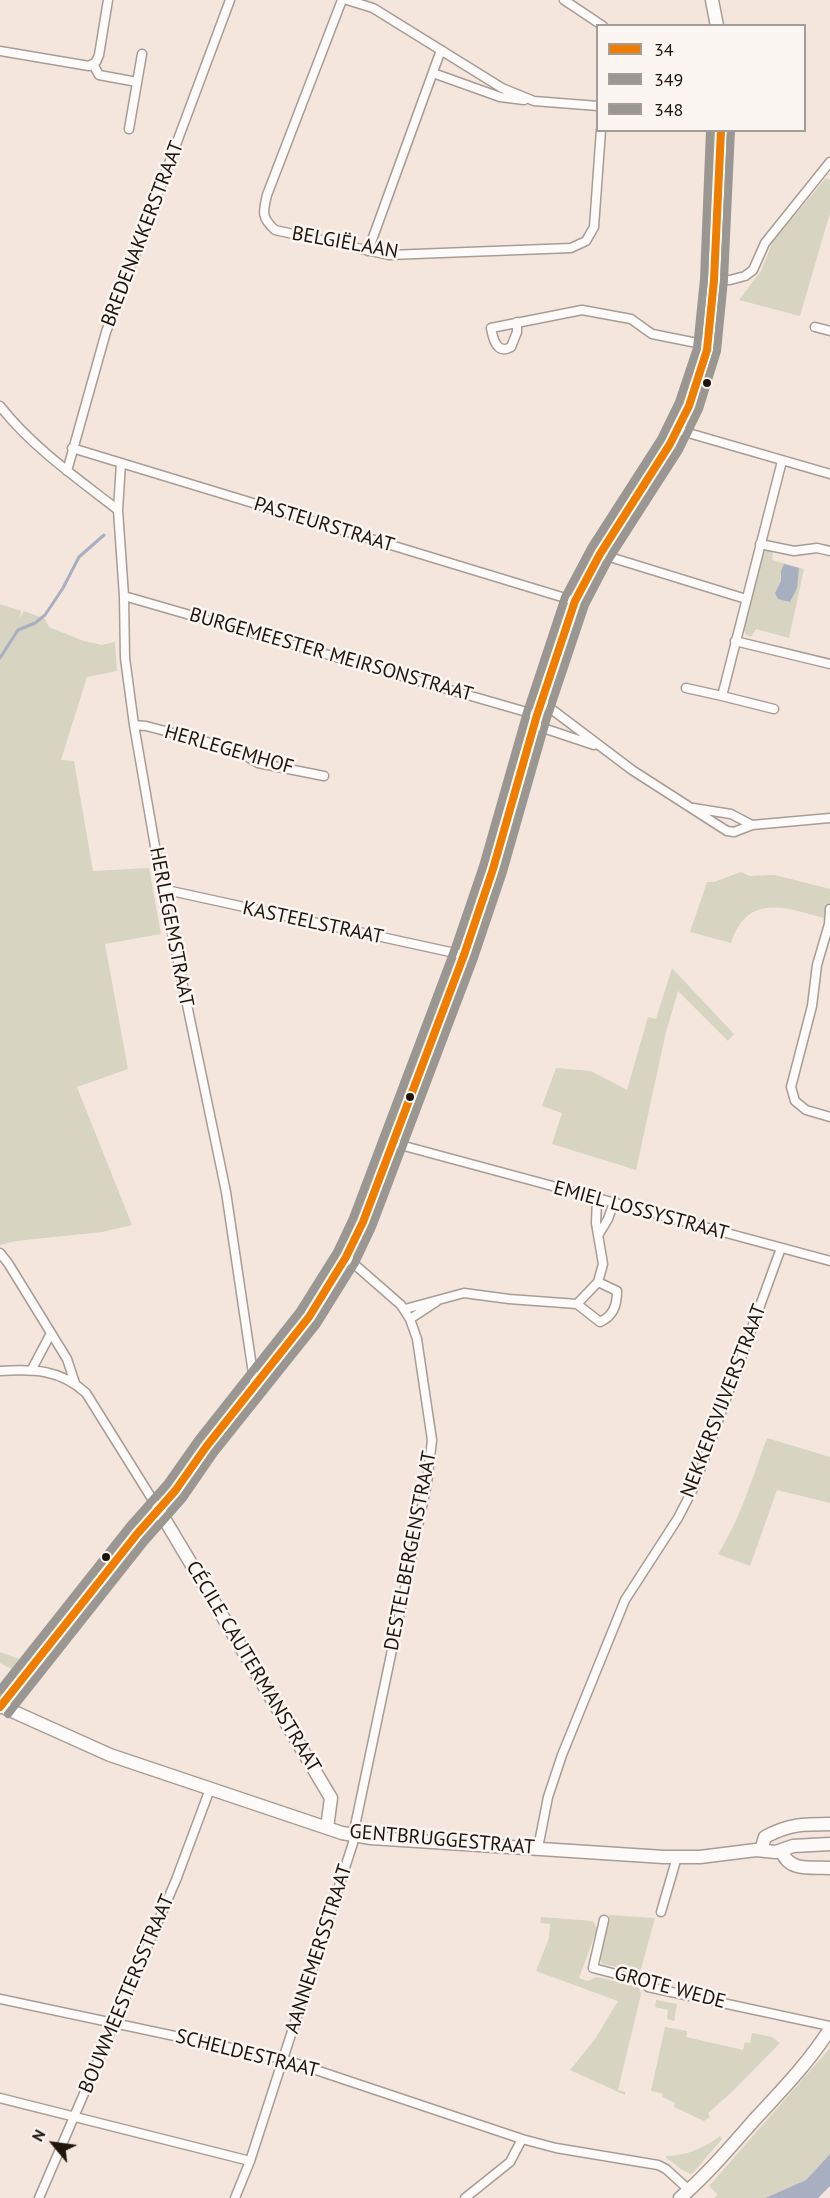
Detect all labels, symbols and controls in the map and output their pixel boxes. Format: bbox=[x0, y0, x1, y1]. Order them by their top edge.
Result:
legend bbox=[596, 24, 806, 132]
text: 34 bbox=[654, 38, 674, 61]
text: 349 bbox=[654, 68, 683, 91]
text: 348 bbox=[654, 98, 683, 121]
street label: BREDENAKKERSTRAAT bbox=[97, 138, 189, 330]
street label: BELGIËLAAN bbox=[290, 222, 400, 264]
unlabelled marker bbox=[701, 377, 713, 389]
street label: PASTEURSTRAAT bbox=[251, 492, 397, 558]
street label: BURGEMEESTER MEIRSONSTRAAT bbox=[186, 603, 476, 707]
street label: HERLEGEMHOF bbox=[162, 720, 296, 780]
street label: HERLEGEMSTRAAT bbox=[144, 845, 198, 1009]
street label: KASTEELSTRAAT bbox=[241, 896, 385, 950]
unlabelled marker bbox=[404, 1091, 416, 1103]
street label: EMIEL LOSSYSTRAAT bbox=[551, 1176, 731, 1246]
street label: NEKKERSVIJVERSTRAAT bbox=[676, 1301, 772, 1501]
street label: DESTELBERGENSTRAAT bbox=[380, 1449, 442, 1653]
unlabelled marker bbox=[100, 1551, 112, 1563]
street label: CÉCILE CAUTERMANSTRAAT bbox=[180, 1557, 326, 1777]
street label: GENTBRUGGESTRAAT bbox=[349, 1820, 535, 1860]
street label: AANNEMERSSTRAAT bbox=[280, 1861, 358, 2037]
street label: BOUWMEESTERSSTRAAT bbox=[74, 1891, 180, 2097]
street label: GROTE WEDE bbox=[612, 1962, 728, 2014]
street label: SCHELDESTRAAT bbox=[173, 2025, 321, 2083]
north arrow bbox=[24, 2114, 84, 2174]
text: N bbox=[27, 2126, 50, 2145]

